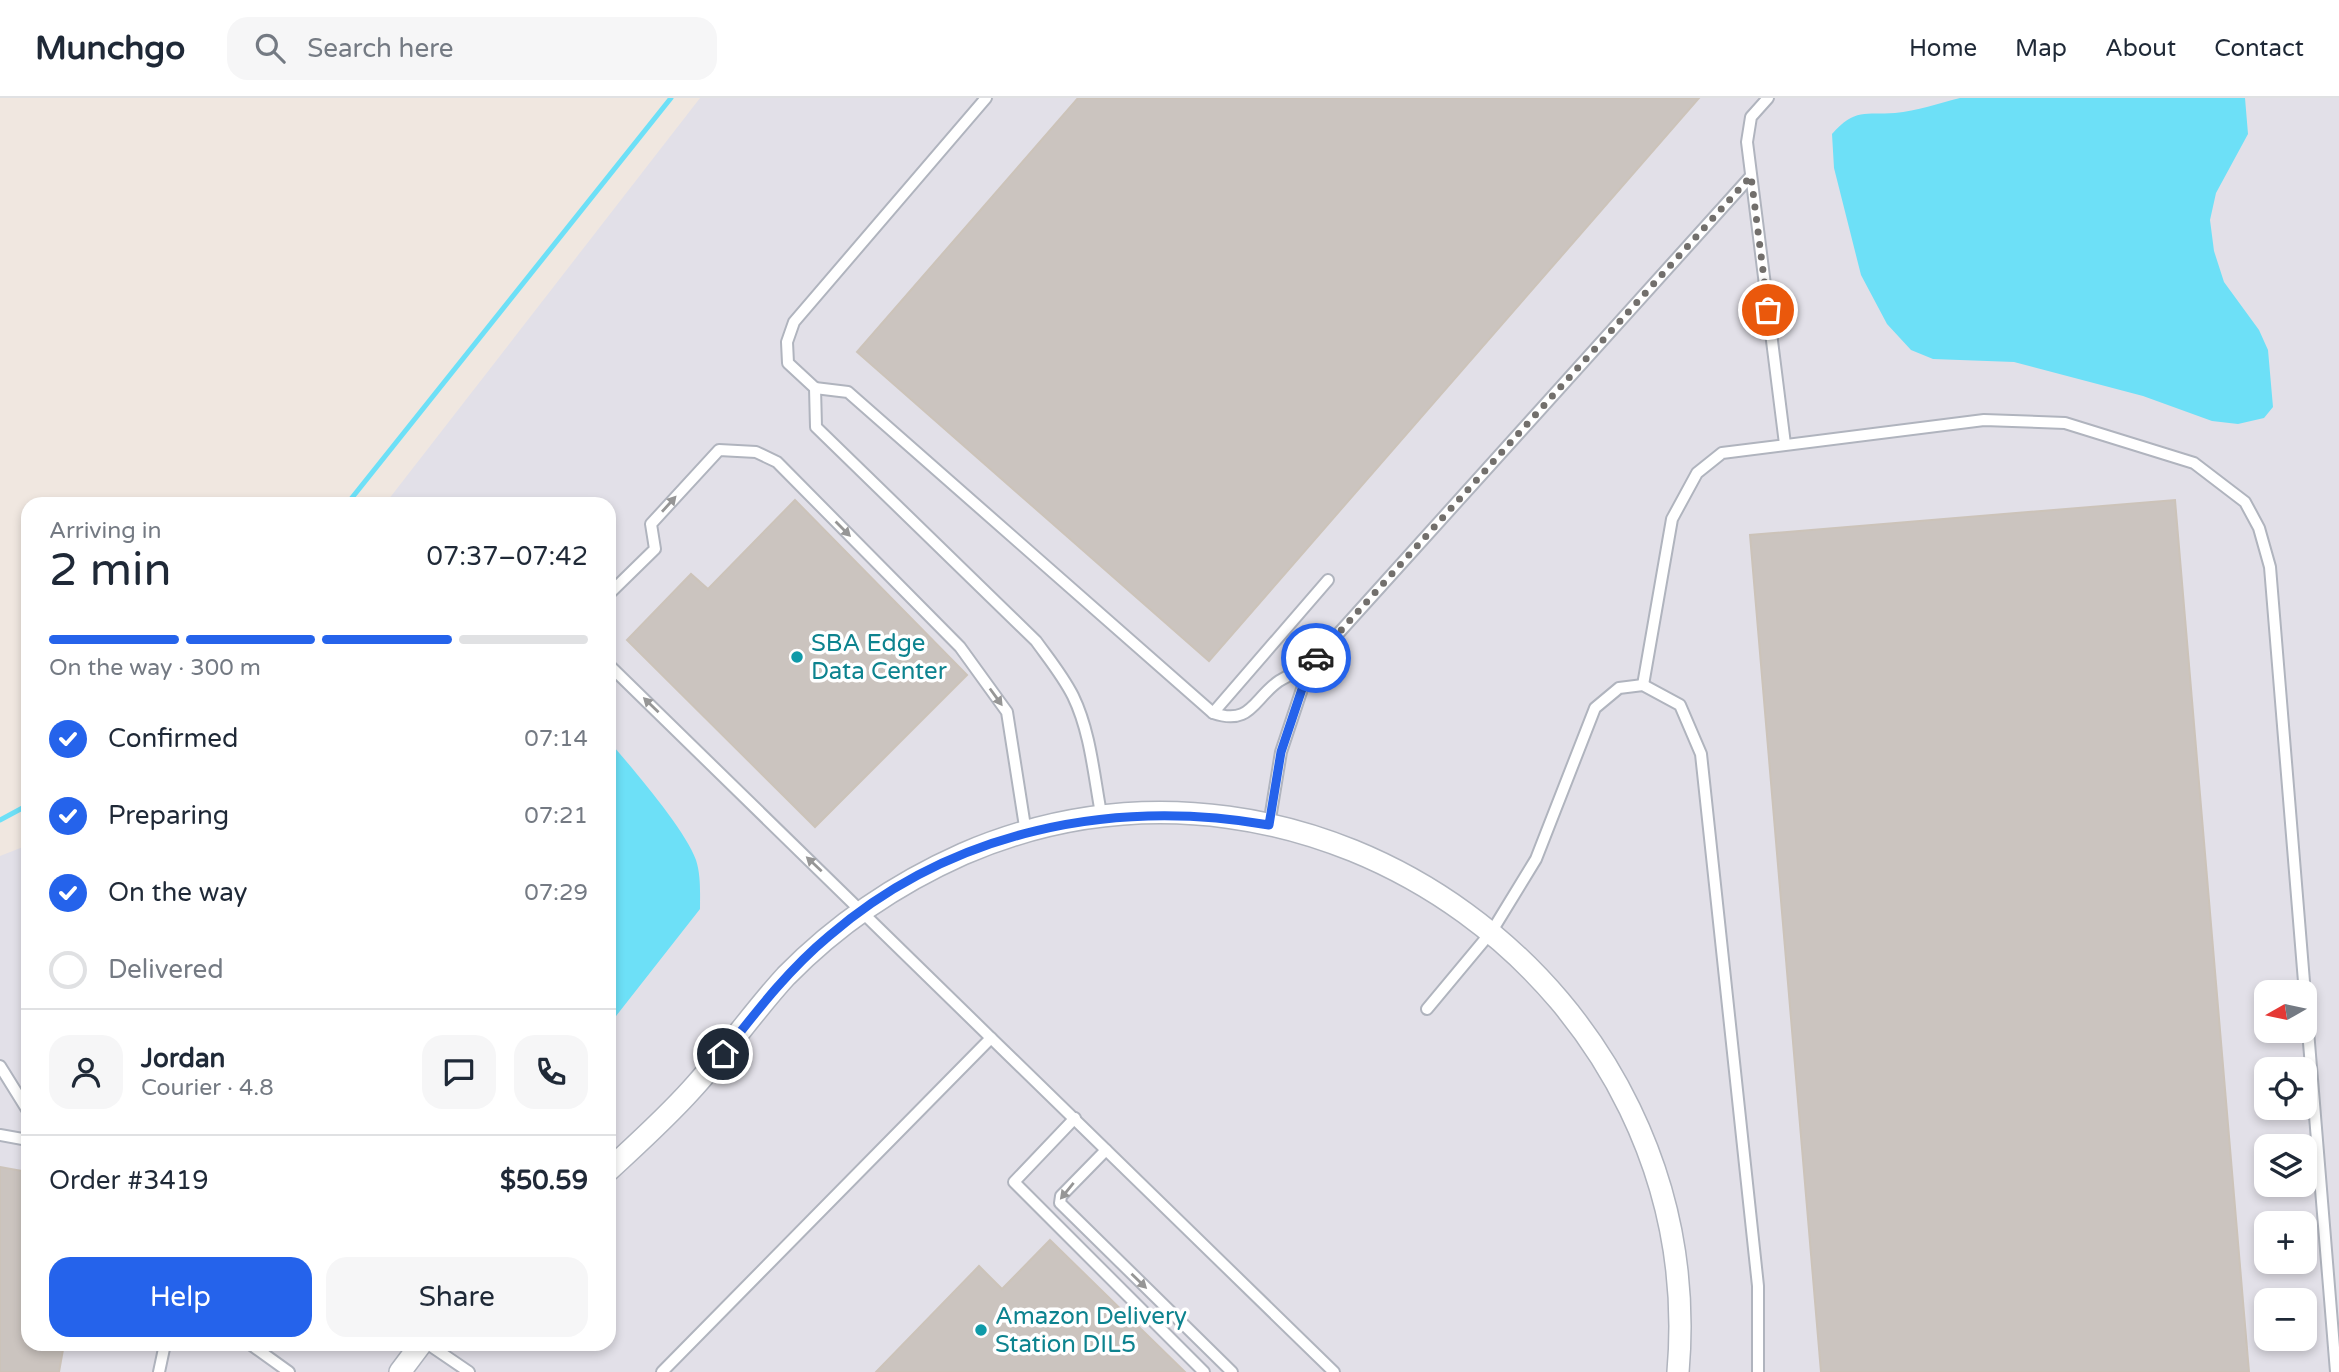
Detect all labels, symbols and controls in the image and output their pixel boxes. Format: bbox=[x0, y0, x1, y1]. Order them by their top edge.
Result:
search box bbox=[227, 17, 717, 80]
text: Munchgo bbox=[35, 29, 185, 68]
icon: search bbox=[251, 29, 289, 67]
text: Search here bbox=[307, 33, 453, 64]
text: Home bbox=[1909, 34, 1977, 63]
text: Map bbox=[2015, 34, 2067, 63]
text: About bbox=[2105, 34, 2176, 63]
text: Contact bbox=[2214, 34, 2304, 63]
pin bbox=[1738, 280, 1798, 340]
icon: bag bbox=[1749, 291, 1787, 329]
one-way arrow bbox=[661, 496, 677, 513]
text: Arriving in bbox=[49, 517, 162, 545]
one-way arrow bbox=[835, 521, 851, 537]
text: 07:37–07:42 bbox=[427, 541, 588, 572]
text: 2 min bbox=[49, 543, 172, 598]
courier bbox=[1281, 623, 1351, 693]
place label: SBA Edge Data Center bbox=[811, 629, 948, 686]
icon: car bbox=[1297, 639, 1335, 677]
marker: SBA Edge Data Center bbox=[789, 649, 805, 665]
text: On the way · 300 m bbox=[49, 654, 261, 682]
one-way arrow bbox=[989, 688, 1003, 706]
one-way arrow bbox=[643, 698, 660, 714]
icon: check bbox=[49, 720, 87, 758]
text: Confirmed bbox=[108, 723, 238, 754]
text: 07:14 bbox=[524, 725, 588, 753]
icon: check bbox=[49, 797, 87, 835]
text: Preparing bbox=[108, 800, 229, 831]
text: 07:21 bbox=[524, 802, 588, 830]
one-way arrow bbox=[806, 857, 823, 873]
icon: check bbox=[49, 874, 87, 912]
text: On the way bbox=[108, 877, 248, 908]
text: 07:29 bbox=[524, 879, 588, 907]
text: Delivered bbox=[108, 954, 224, 985]
north arrow bbox=[2254, 980, 2317, 1043]
map controls bbox=[2254, 980, 2317, 1351]
pin bbox=[693, 1024, 753, 1084]
button: person bbox=[49, 1035, 123, 1109]
button: chat bbox=[422, 1035, 496, 1109]
button: phone bbox=[514, 1035, 588, 1109]
icon: home bbox=[704, 1035, 742, 1073]
text: Jordan bbox=[141, 1043, 225, 1074]
button: locate bbox=[2254, 1057, 2317, 1120]
text: Courier · 4.8 bbox=[141, 1074, 274, 1102]
button: layers bbox=[2254, 1134, 2317, 1197]
text: Order #3419 bbox=[49, 1165, 209, 1196]
text: $50.59 bbox=[500, 1165, 588, 1196]
one-way arrow bbox=[1059, 1182, 1074, 1200]
button: + bbox=[2254, 1211, 2317, 1274]
button: Help bbox=[49, 1257, 312, 1337]
button: Share bbox=[326, 1257, 588, 1337]
one-way arrow bbox=[1131, 1272, 1147, 1289]
button: − bbox=[2254, 1288, 2317, 1351]
place label: Amazon Delivery Station DIL5 bbox=[995, 1302, 1187, 1359]
marker: Amazon Delivery Station DIL5 bbox=[973, 1322, 989, 1338]

